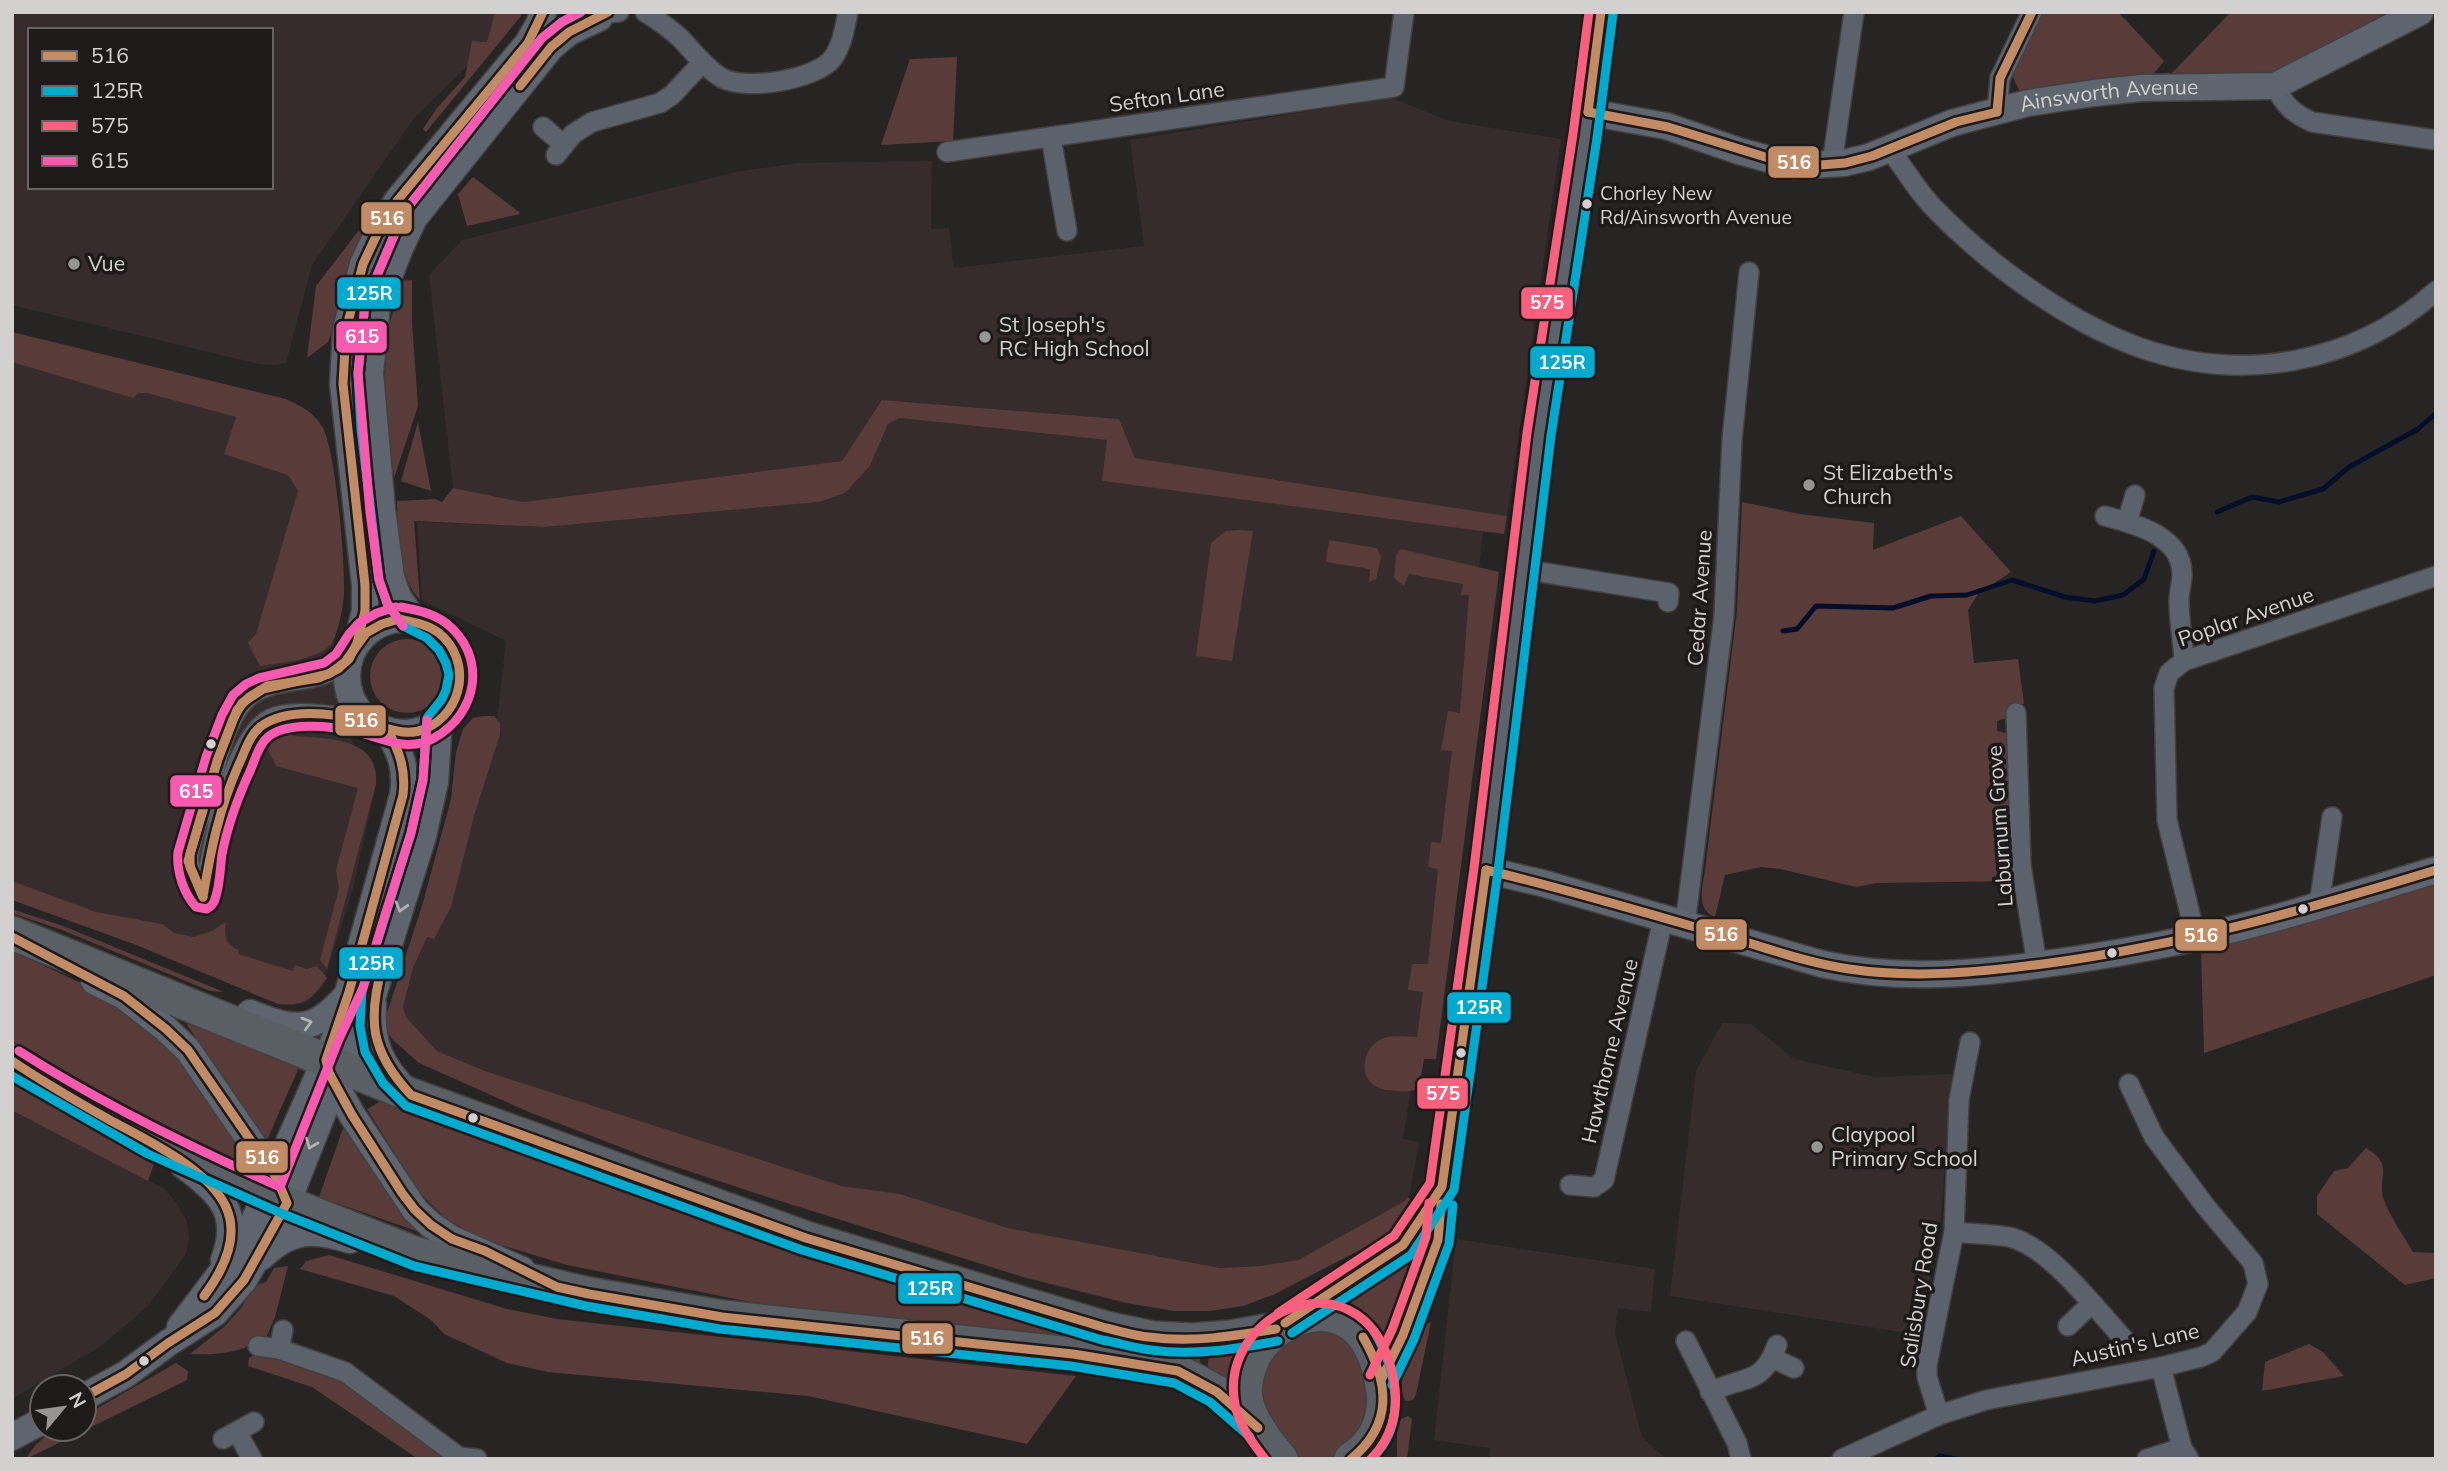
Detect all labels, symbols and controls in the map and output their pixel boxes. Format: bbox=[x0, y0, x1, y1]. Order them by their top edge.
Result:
legend bbox=[28, 28, 273, 189]
text: 516 bbox=[91, 42, 129, 68]
street label: Ainsworth Avenue bbox=[2016, 73, 2198, 117]
street label: Sefton Lane bbox=[1108, 75, 1226, 117]
text: 125R bbox=[91, 77, 143, 103]
text: 575 bbox=[91, 112, 129, 138]
line badge: 516 bbox=[1767, 145, 1820, 179]
text: 615 bbox=[91, 147, 129, 173]
text: 516 bbox=[1777, 150, 1811, 174]
place label: Chorley New Rd/Ainsworth Avenue bbox=[1600, 181, 1792, 229]
marker: Chorley New Rd/Ainsworth Avenue bbox=[1580, 197, 1594, 211]
line badge: 516 bbox=[360, 201, 413, 235]
text: 516 bbox=[370, 206, 404, 230]
place label: Vue bbox=[88, 250, 125, 276]
marker: Vue bbox=[66, 256, 82, 272]
line badge: 125R bbox=[336, 276, 402, 310]
text: 125R bbox=[345, 281, 393, 305]
line badge: 575 bbox=[1520, 286, 1574, 320]
text: 575 bbox=[1530, 290, 1564, 314]
place label: St Joseph's RC High School bbox=[999, 311, 1150, 361]
line badge: 615 bbox=[335, 320, 388, 354]
text: 615 bbox=[345, 324, 379, 348]
marker: St Joseph's RC High School bbox=[977, 329, 993, 345]
line badge: 125R bbox=[1529, 345, 1596, 379]
text: 125R bbox=[1538, 350, 1586, 374]
place label: St Elizabeth's Church bbox=[1823, 459, 1953, 509]
marker: St Elizabeth's Church bbox=[1801, 477, 1817, 493]
street label: Cedar Avenue bbox=[1681, 529, 1717, 667]
street label: Poplar Avenue bbox=[2174, 581, 2317, 651]
line badge: 516 bbox=[334, 704, 387, 737]
text: 516 bbox=[344, 708, 378, 732]
unlabelled marker bbox=[204, 737, 218, 751]
street label: Laburnum Grove bbox=[1980, 744, 2018, 908]
line badge: 615 bbox=[169, 774, 223, 808]
text: 615 bbox=[179, 779, 213, 803]
one-way arrow bbox=[395, 900, 409, 912]
unlabelled marker bbox=[2296, 902, 2310, 916]
line badge: 516 bbox=[1695, 918, 1748, 951]
line badge: 516 bbox=[2174, 918, 2228, 952]
text: 516 bbox=[1704, 922, 1738, 946]
text: 516 bbox=[2184, 923, 2218, 947]
line badge: 125R bbox=[338, 946, 404, 980]
unlabelled marker bbox=[2105, 946, 2119, 960]
text: 125R bbox=[347, 951, 395, 975]
street label: Hawthorne Avenue bbox=[1575, 956, 1643, 1146]
line badge: 125R bbox=[1446, 991, 1512, 1024]
text: 125R bbox=[1455, 995, 1503, 1019]
one-way arrow bbox=[301, 1017, 313, 1031]
unlabelled marker bbox=[1454, 1046, 1468, 1060]
line badge: 575 bbox=[1416, 1077, 1469, 1110]
text: 575 bbox=[1426, 1081, 1460, 1105]
unlabelled marker bbox=[466, 1111, 480, 1125]
place label: Claypool Primary School bbox=[1831, 1121, 1978, 1171]
one-way arrow bbox=[305, 1137, 319, 1150]
marker: Claypool Primary School bbox=[1809, 1139, 1825, 1155]
line badge: 516 bbox=[235, 1140, 289, 1174]
text: 516 bbox=[245, 1145, 279, 1169]
street label: Salisbury Road bbox=[1894, 1220, 1942, 1370]
line badge: 125R bbox=[897, 1272, 963, 1305]
text: 125R bbox=[906, 1276, 954, 1300]
street label: Austin's Lane bbox=[2068, 1317, 2201, 1371]
line badge: 516 bbox=[901, 1322, 954, 1355]
text: 516 bbox=[910, 1326, 944, 1350]
unlabelled marker bbox=[137, 1354, 151, 1368]
north arrow bbox=[28, 1373, 98, 1443]
text: N bbox=[64, 1388, 92, 1412]

